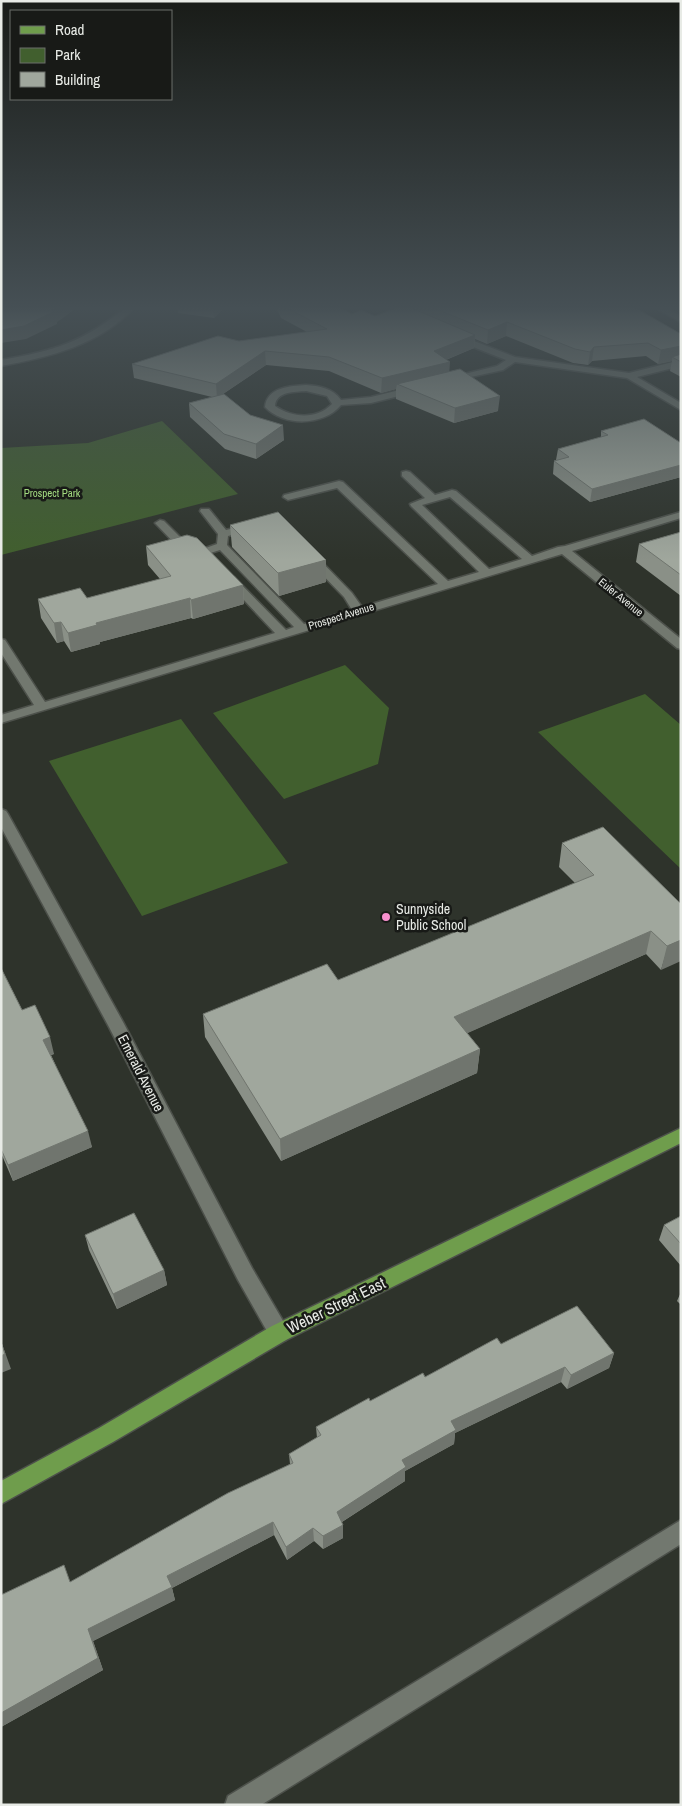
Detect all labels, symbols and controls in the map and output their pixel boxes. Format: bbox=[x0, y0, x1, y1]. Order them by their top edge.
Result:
legend bbox=[10, 10, 172, 100]
text: Road bbox=[55, 19, 84, 40]
text: Park bbox=[55, 44, 81, 65]
text: Building bbox=[55, 69, 100, 90]
park label: Prospect Park bbox=[24, 486, 81, 500]
street label: Euler Avenue bbox=[596, 575, 646, 619]
street label: Prospect Avenue bbox=[306, 599, 376, 633]
place label: Sunnyside Public School bbox=[396, 900, 466, 934]
marker: Sunnyside Public School bbox=[380, 911, 392, 923]
street label: Emerald Avenue bbox=[114, 1031, 168, 1115]
street label: Weber Street East bbox=[283, 1272, 389, 1338]

